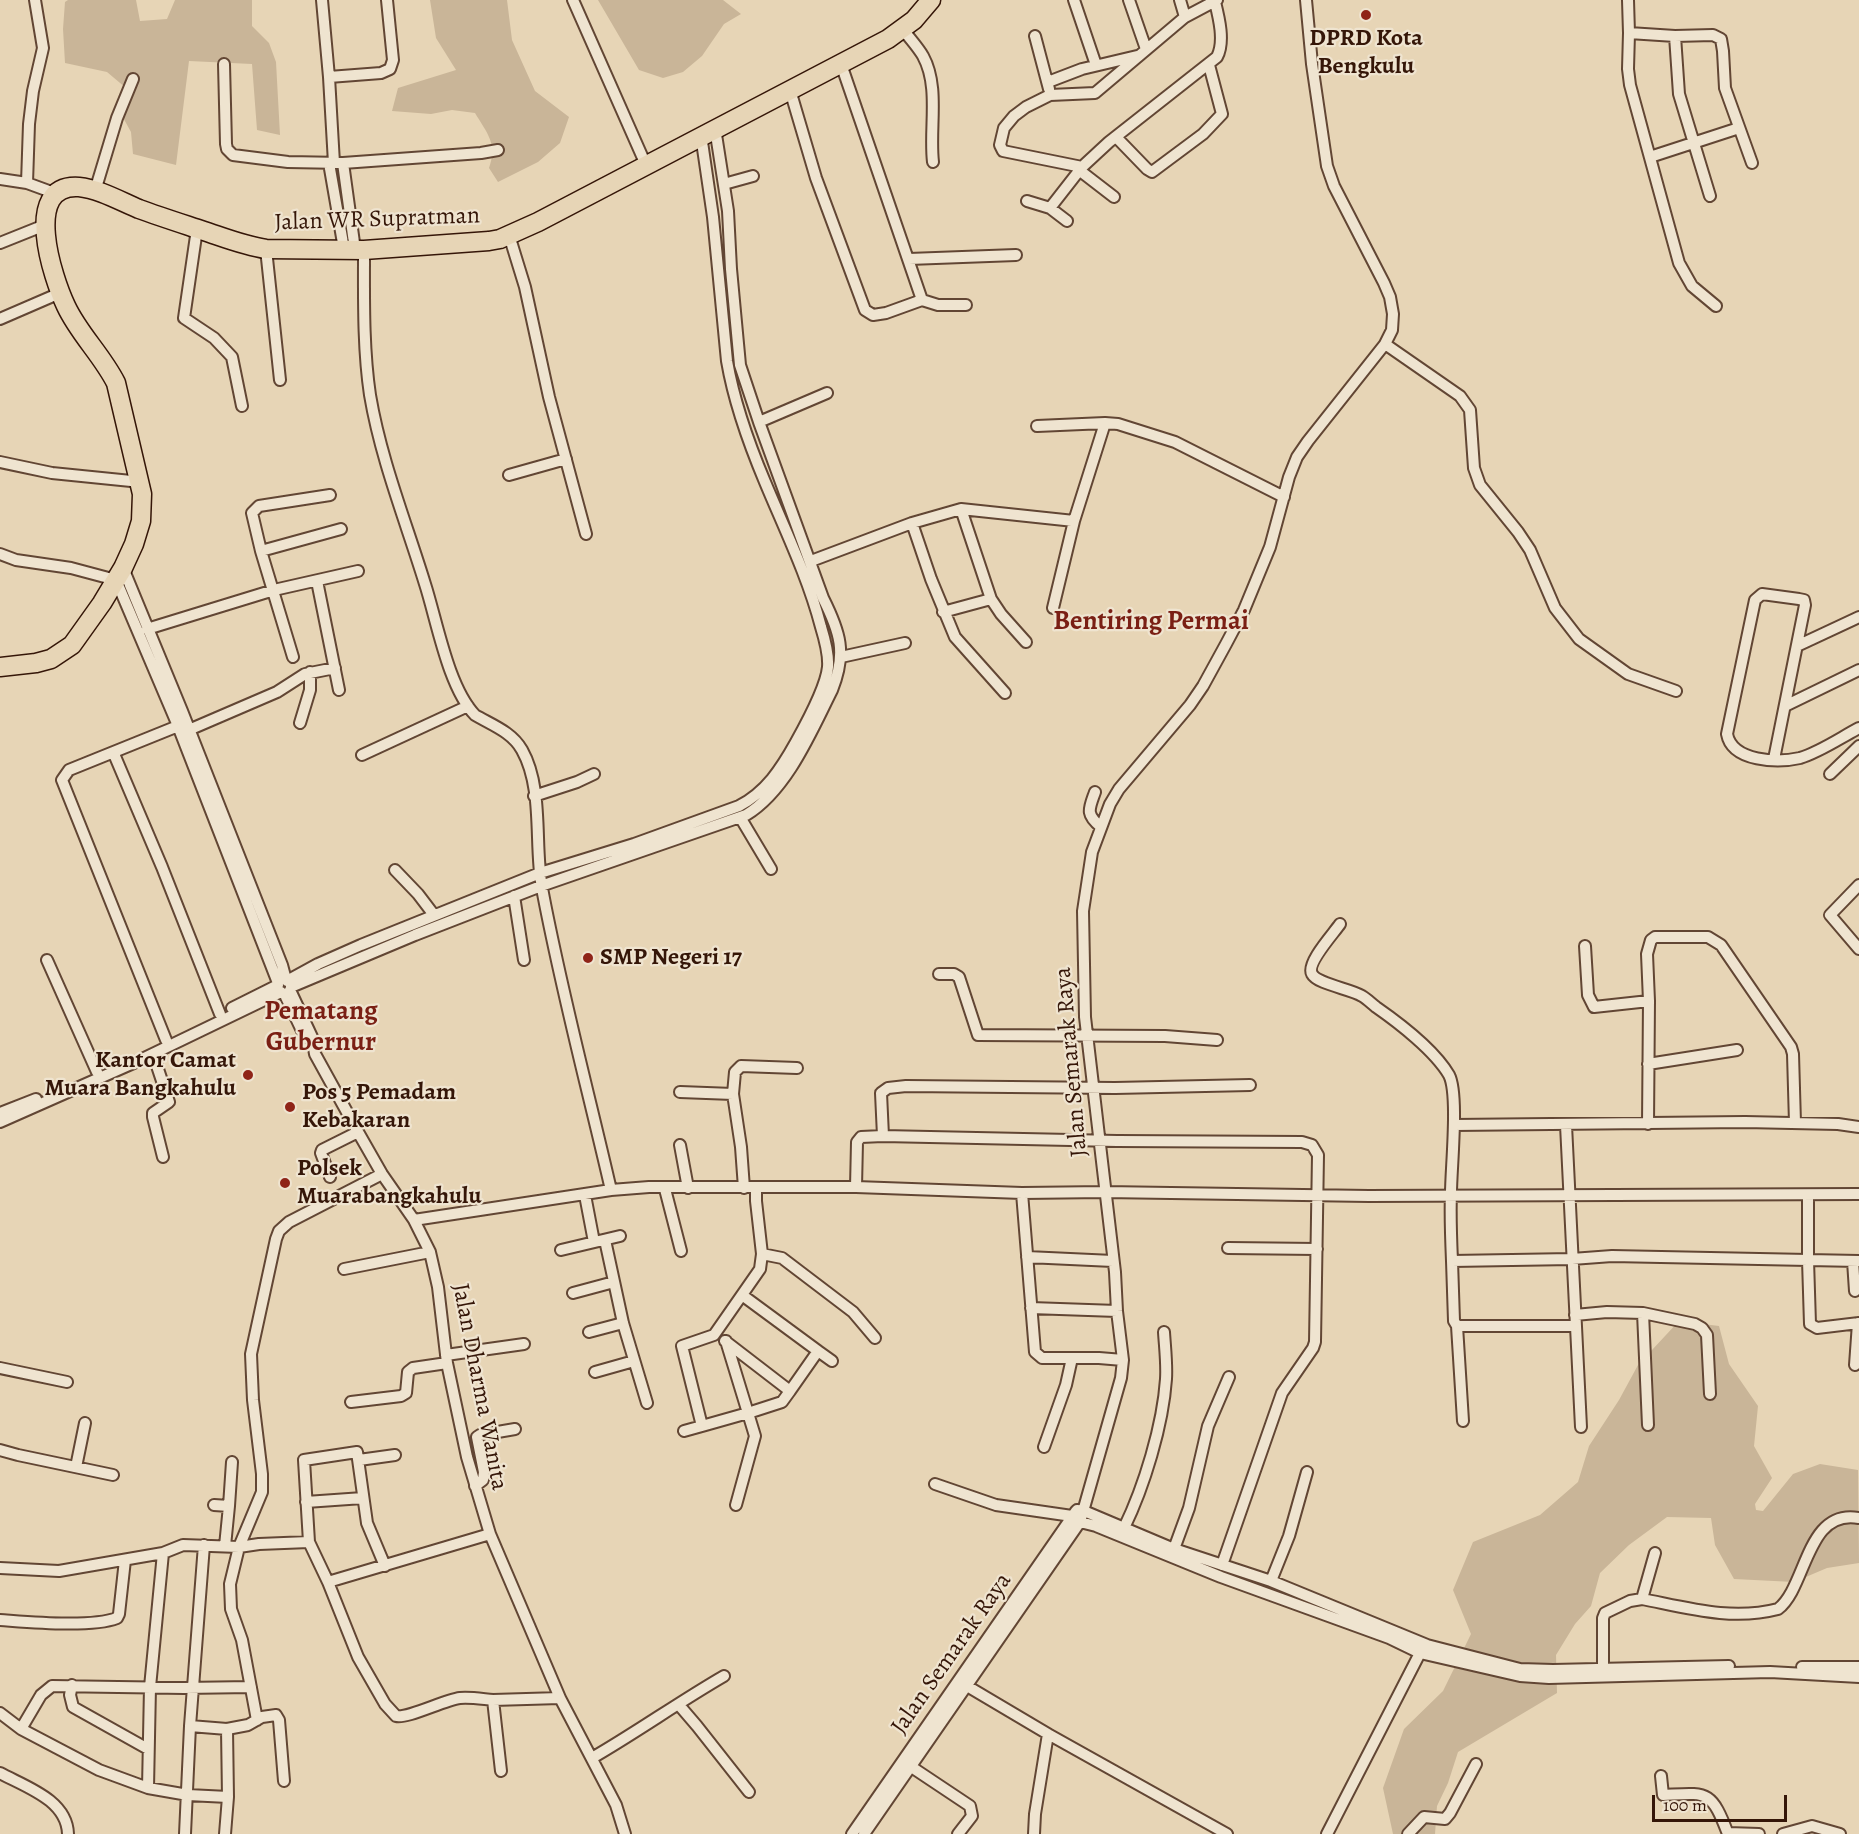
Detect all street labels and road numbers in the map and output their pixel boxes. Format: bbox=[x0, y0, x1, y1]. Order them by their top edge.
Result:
street label: Jalan WR Supratman bbox=[274, 202, 480, 238]
street label: Jalan Semarak Raya bbox=[1049, 966, 1095, 1158]
street label: Jalan Dharma Wanita bbox=[445, 1281, 513, 1493]
street label: Jalan Semarak Raya bbox=[886, 1568, 1018, 1740]

